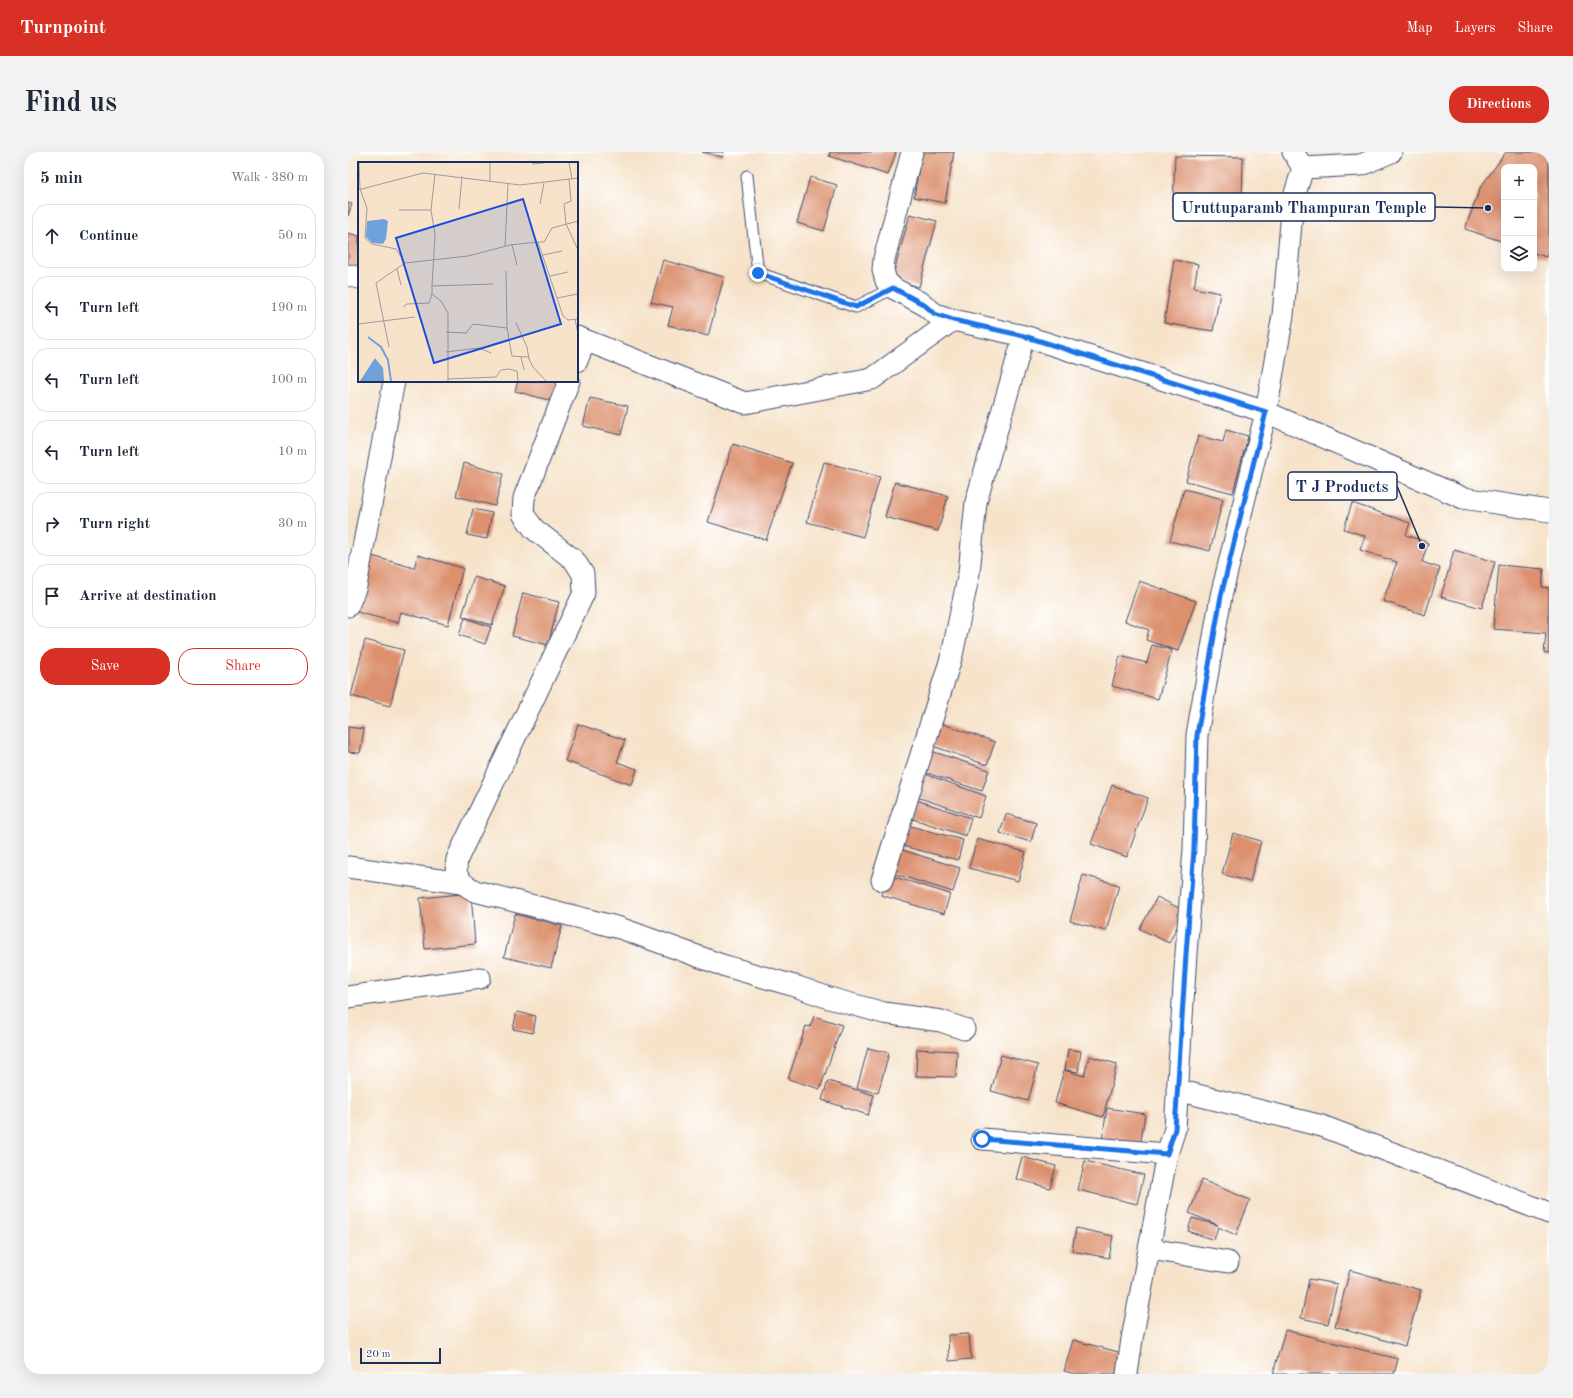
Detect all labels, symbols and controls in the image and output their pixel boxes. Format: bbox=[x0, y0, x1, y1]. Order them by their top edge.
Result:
text: Turnpoint bbox=[20, 19, 106, 38]
text: Map bbox=[1407, 21, 1433, 35]
text: Layers bbox=[1455, 21, 1496, 35]
text: Share bbox=[1518, 21, 1553, 35]
button: Directions bbox=[1449, 86, 1549, 123]
text: Find us bbox=[24, 90, 117, 118]
inset map bbox=[358, 162, 578, 382]
map controls bbox=[1501, 164, 1537, 272]
button: + bbox=[1501, 164, 1537, 200]
text: 5 min bbox=[40, 170, 83, 187]
text: Walk · 380 m bbox=[231, 171, 308, 184]
callout: Uruttuparamb Thampuran Temple bbox=[1173, 193, 1435, 221]
button: − bbox=[1501, 200, 1537, 236]
text: Uruttuparamb Thampuran Temple bbox=[1181, 201, 1427, 217]
icon: ahead bbox=[41, 225, 63, 247]
text: Continue bbox=[79, 229, 138, 244]
text: 50 m bbox=[278, 229, 307, 242]
button: layers bbox=[1501, 236, 1537, 272]
route end bbox=[749, 264, 767, 282]
icon: left bbox=[41, 297, 63, 319]
text: Turn left bbox=[79, 301, 139, 316]
text: 190 m bbox=[270, 301, 307, 314]
icon: left bbox=[41, 369, 63, 391]
text: Turn left bbox=[79, 373, 139, 388]
text: 100 m bbox=[270, 373, 307, 386]
icon: left bbox=[41, 441, 63, 463]
text: Turn left bbox=[79, 445, 139, 460]
text: 10 m bbox=[278, 445, 307, 458]
callout: T J Products bbox=[1288, 472, 1397, 500]
text: T J Products bbox=[1296, 480, 1389, 496]
icon: right bbox=[41, 513, 63, 535]
text: Turn right bbox=[79, 517, 150, 532]
text: 30 m bbox=[278, 517, 307, 530]
icon: arrive bbox=[41, 585, 63, 607]
text: Arrive at destination bbox=[79, 589, 217, 604]
button: Save bbox=[40, 648, 170, 685]
button: Share bbox=[178, 648, 308, 685]
route start bbox=[973, 1130, 991, 1148]
scale bar bbox=[360, 1346, 441, 1365]
text: 20 m bbox=[366, 1349, 391, 1360]

